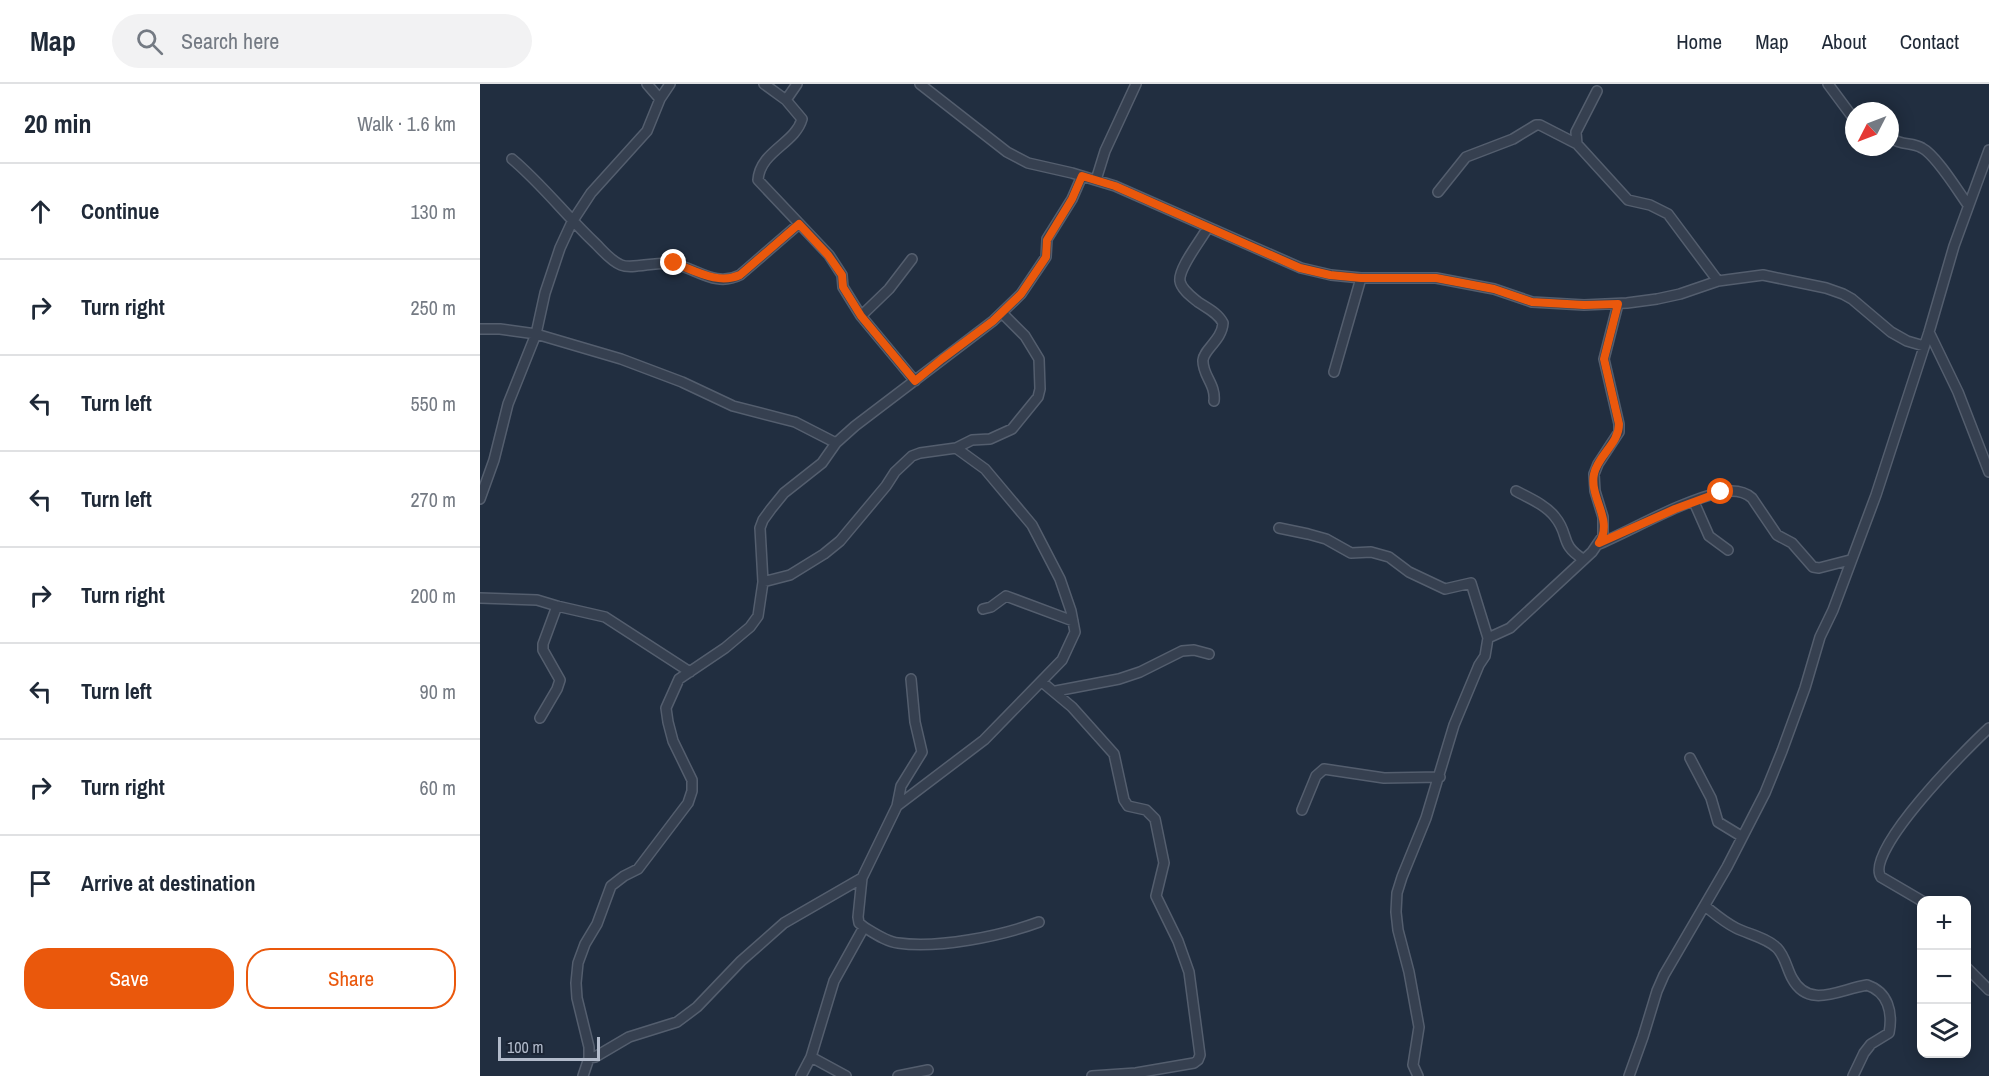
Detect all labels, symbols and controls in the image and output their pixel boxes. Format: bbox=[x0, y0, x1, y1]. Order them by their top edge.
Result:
search box bbox=[112, 14, 532, 68]
text: Map bbox=[30, 22, 76, 60]
icon: search bbox=[133, 25, 166, 58]
text: Search here bbox=[181, 26, 279, 56]
text: Home bbox=[1676, 27, 1722, 56]
text: Map bbox=[1755, 27, 1789, 56]
text: About bbox=[1822, 27, 1867, 56]
text: Contact bbox=[1900, 27, 1959, 56]
north arrow bbox=[1845, 102, 1899, 156]
text: 20 min bbox=[24, 106, 92, 141]
text: Walk · 1.6 km bbox=[357, 110, 456, 137]
icon: ahead bbox=[24, 195, 57, 228]
text: Continue bbox=[81, 196, 159, 226]
text: 130 m bbox=[410, 198, 456, 225]
route end bbox=[660, 249, 686, 275]
icon: right bbox=[24, 291, 57, 324]
text: Turn right bbox=[81, 292, 165, 322]
text: 250 m bbox=[410, 294, 456, 321]
icon: left bbox=[24, 387, 57, 420]
text: Turn left bbox=[81, 388, 152, 418]
text: 550 m bbox=[410, 390, 456, 417]
route start bbox=[1707, 478, 1733, 504]
icon: left bbox=[24, 483, 57, 516]
text: Turn left bbox=[81, 484, 152, 514]
text: 270 m bbox=[410, 486, 456, 513]
icon: right bbox=[24, 579, 57, 612]
text: Turn right bbox=[81, 580, 165, 610]
text: 200 m bbox=[410, 582, 456, 609]
icon: left bbox=[24, 675, 57, 708]
text: Turn left bbox=[81, 676, 152, 706]
text: 90 m bbox=[420, 678, 456, 705]
icon: right bbox=[24, 771, 57, 804]
text: Turn right bbox=[81, 772, 165, 802]
text: 60 m bbox=[420, 774, 456, 801]
icon: arrive bbox=[24, 867, 57, 900]
text: Arrive at destination bbox=[81, 868, 255, 898]
map controls bbox=[1917, 896, 1971, 1058]
button: + bbox=[1917, 896, 1971, 950]
button: Save bbox=[24, 948, 234, 1009]
button: Share bbox=[246, 948, 456, 1009]
button: − bbox=[1917, 950, 1971, 1004]
button: layers bbox=[1917, 1004, 1971, 1058]
scale bar bbox=[498, 1034, 600, 1062]
text: 100 m bbox=[507, 1036, 543, 1058]

